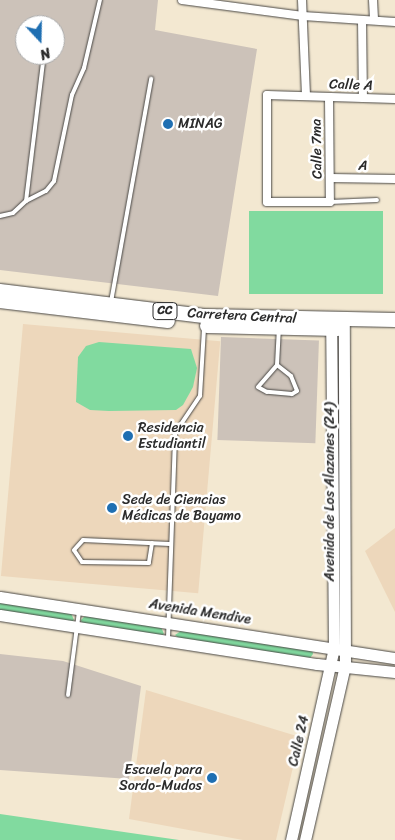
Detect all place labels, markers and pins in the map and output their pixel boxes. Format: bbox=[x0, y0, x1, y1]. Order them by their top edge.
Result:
place label: MINAG bbox=[178, 116, 223, 132]
marker: MINAG bbox=[162, 118, 174, 130]
place label: Residencia Estudiantil bbox=[138, 420, 206, 452]
marker: Residencia Estudiantil bbox=[122, 430, 134, 442]
place label: Sede de Ciencias Médicas de Bayamo bbox=[122, 492, 241, 524]
marker: Sede de Ciencias Médicas de Bayamo bbox=[106, 502, 118, 514]
place label: Escuela para Sordo-Mudos bbox=[119, 762, 202, 794]
marker: Escuela para Sordo-Mudos bbox=[206, 772, 218, 784]

